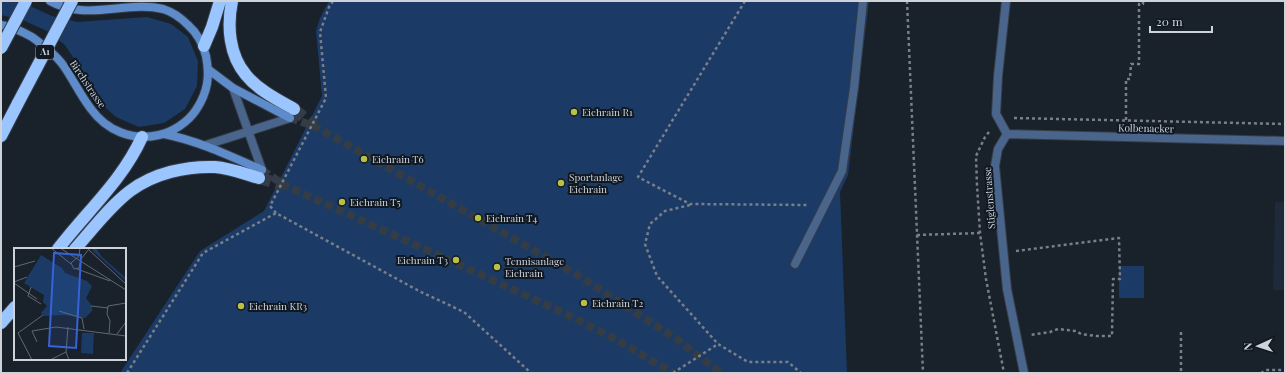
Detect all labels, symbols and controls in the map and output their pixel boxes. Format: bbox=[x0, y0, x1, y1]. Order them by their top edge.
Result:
scale bar bbox=[1150, 8, 1212, 34]
text: 20 m bbox=[1156, 13, 1183, 29]
road number: A1 bbox=[36, 45, 54, 59]
street label: Birchstrasse bbox=[67, 57, 109, 111]
place label: Eichrain R1 bbox=[582, 105, 633, 119]
marker: Eichrain R1 bbox=[569, 107, 579, 117]
street label: Kolbenacker bbox=[1118, 121, 1175, 135]
place label: Eichrain T6 bbox=[372, 152, 424, 166]
marker: Eichrain T6 bbox=[359, 154, 369, 164]
street label: Stiglenstrasse bbox=[980, 166, 998, 230]
place label: Sportanlage Eichrain bbox=[569, 170, 623, 196]
marker: Sportanlage Eichrain bbox=[556, 178, 566, 188]
place label: Eichrain T5 bbox=[350, 195, 401, 209]
marker: Eichrain T5 bbox=[337, 197, 347, 207]
place label: Eichrain T4 bbox=[486, 211, 538, 225]
marker: Eichrain T4 bbox=[473, 213, 483, 223]
inset map bbox=[14, 248, 126, 360]
place label: Eichrain T3 bbox=[397, 253, 448, 267]
place label: Tennisanlage Eichrain bbox=[505, 254, 564, 280]
marker: Eichrain T3 bbox=[451, 255, 461, 265]
marker: Tennisanlage Eichrain bbox=[492, 262, 502, 272]
place label: Eichrain T2 bbox=[592, 296, 644, 310]
marker: Eichrain T2 bbox=[579, 298, 589, 308]
place label: Eichrain KR3 bbox=[249, 299, 308, 313]
marker: Eichrain KR3 bbox=[236, 301, 246, 311]
north arrow bbox=[1238, 326, 1278, 366]
text: N bbox=[1240, 342, 1255, 351]

